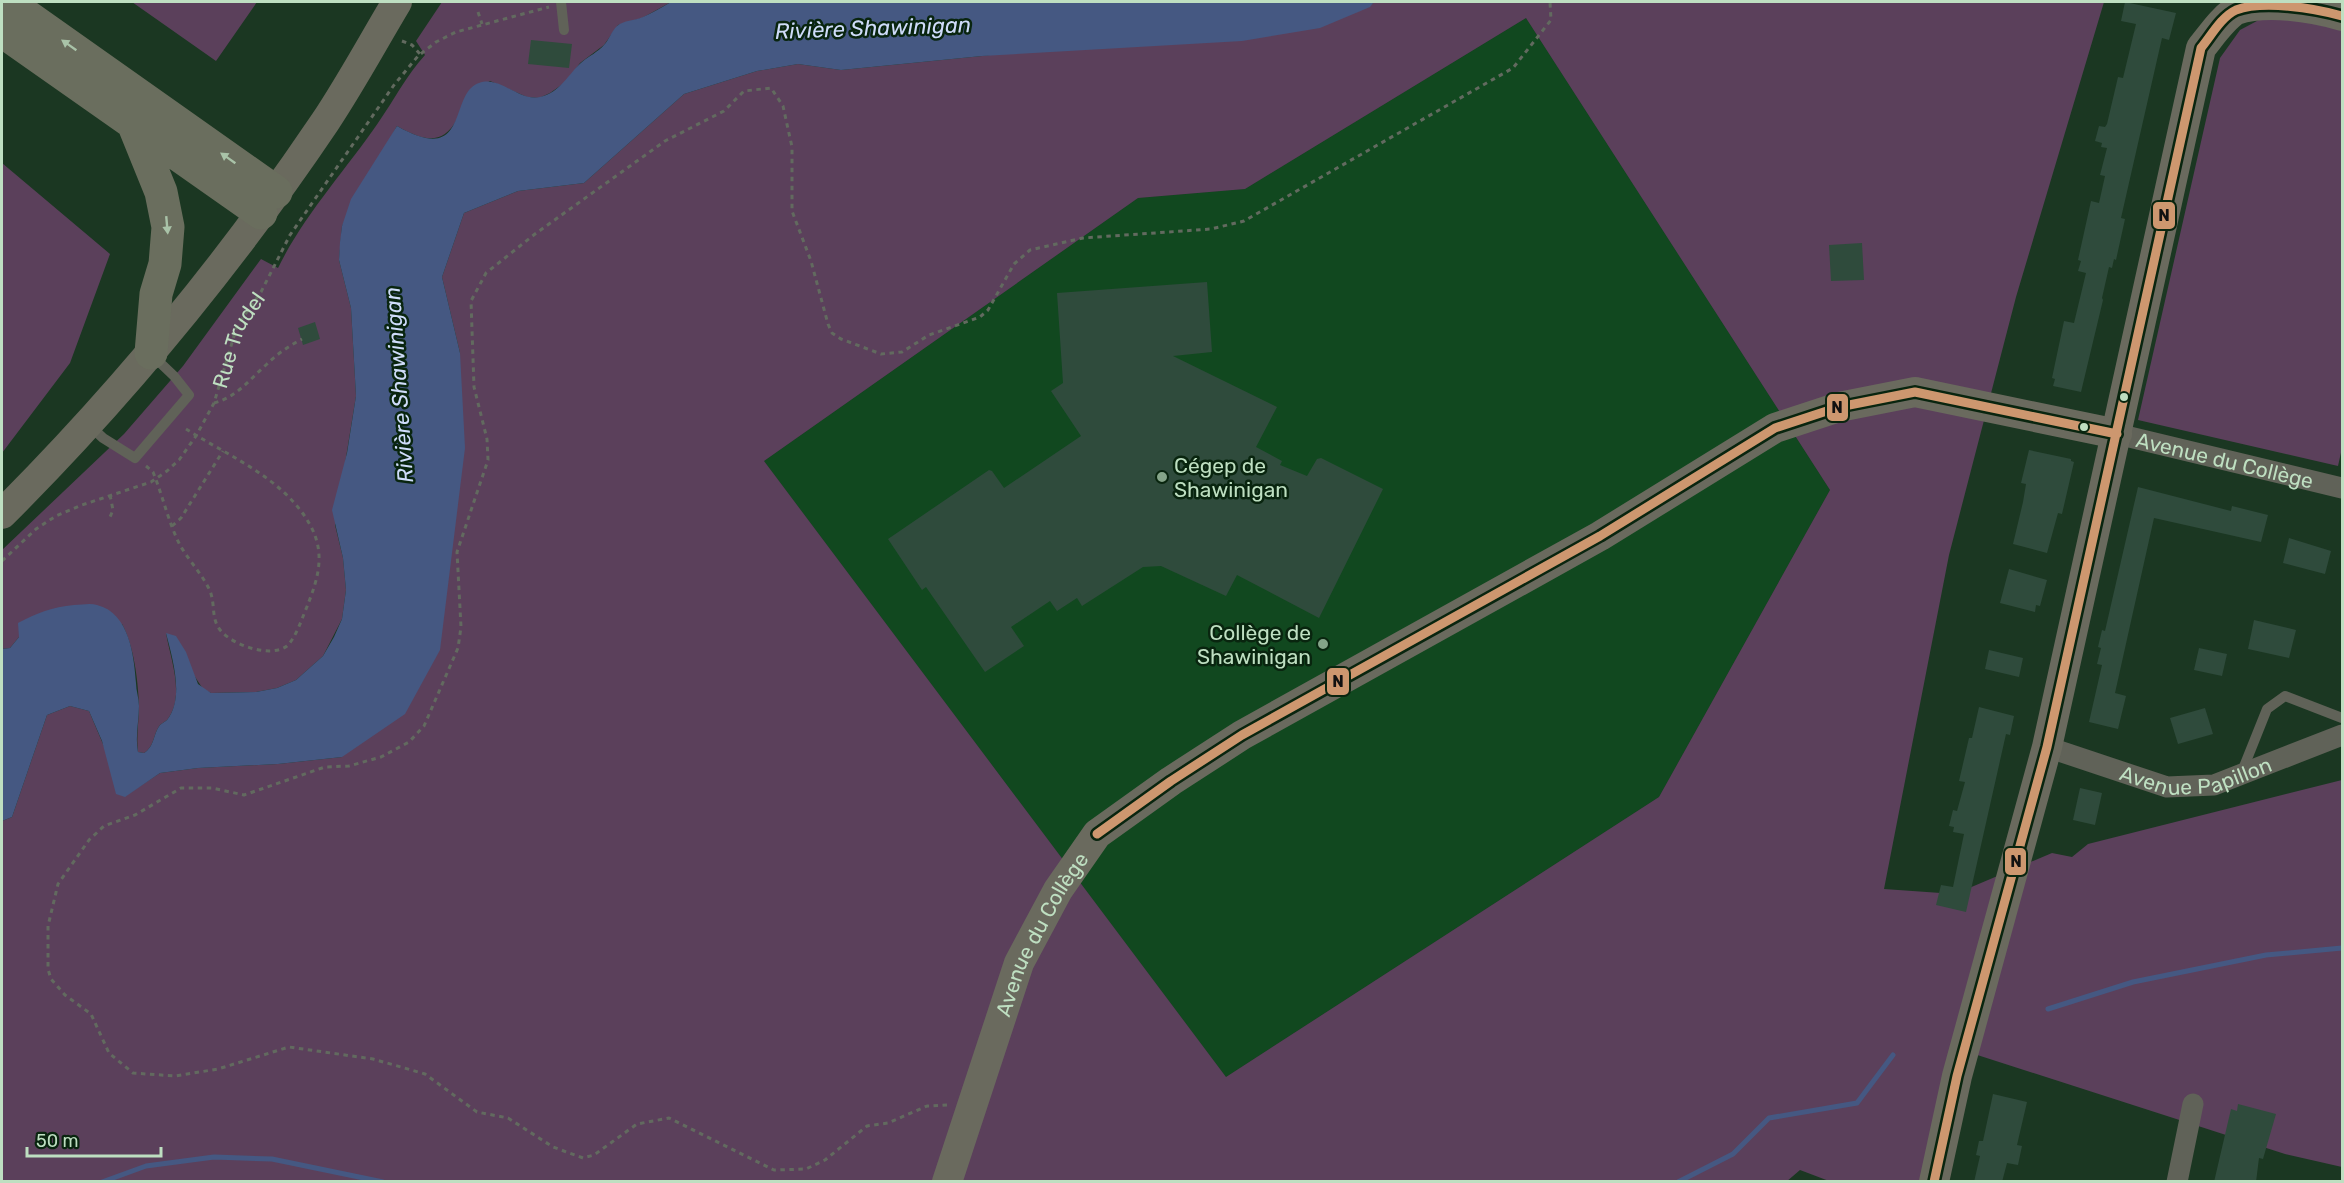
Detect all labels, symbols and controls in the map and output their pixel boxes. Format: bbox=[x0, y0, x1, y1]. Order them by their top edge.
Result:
water label: Rivière Shawinigan bbox=[774, 11, 972, 45]
one-way arrow bbox=[61, 39, 77, 51]
one-way arrow bbox=[220, 152, 236, 164]
line badge: N bbox=[2152, 201, 2176, 230]
text: N bbox=[2158, 206, 2170, 225]
one-way arrow bbox=[162, 215, 172, 234]
water label: Rivière Shawinigan bbox=[379, 286, 419, 484]
street label: Rue Trudel bbox=[207, 287, 270, 391]
unlabelled marker bbox=[2118, 391, 2130, 403]
line badge: N bbox=[1826, 393, 1849, 422]
text: N bbox=[1831, 398, 1843, 417]
unlabelled marker bbox=[2078, 421, 2090, 433]
street label: Avenue du Collège bbox=[2134, 427, 2316, 493]
place label: Cégep de Shawinigan bbox=[1174, 453, 1288, 502]
marker: Cégep de Shawinigan bbox=[1155, 470, 1169, 484]
place label: Collège de Shawinigan bbox=[1197, 620, 1311, 669]
marker: Collège de Shawinigan bbox=[1316, 637, 1330, 651]
line badge: N bbox=[1326, 667, 1350, 696]
text: N bbox=[1332, 672, 1344, 691]
street label: Avenue Papillon bbox=[2117, 751, 2275, 799]
street label: Avenue du Collège bbox=[990, 847, 1093, 1019]
line badge: N bbox=[2004, 847, 2027, 876]
text: N bbox=[2010, 852, 2022, 871]
scale bar bbox=[27, 1120, 160, 1158]
text: 50 m bbox=[36, 1130, 79, 1152]

